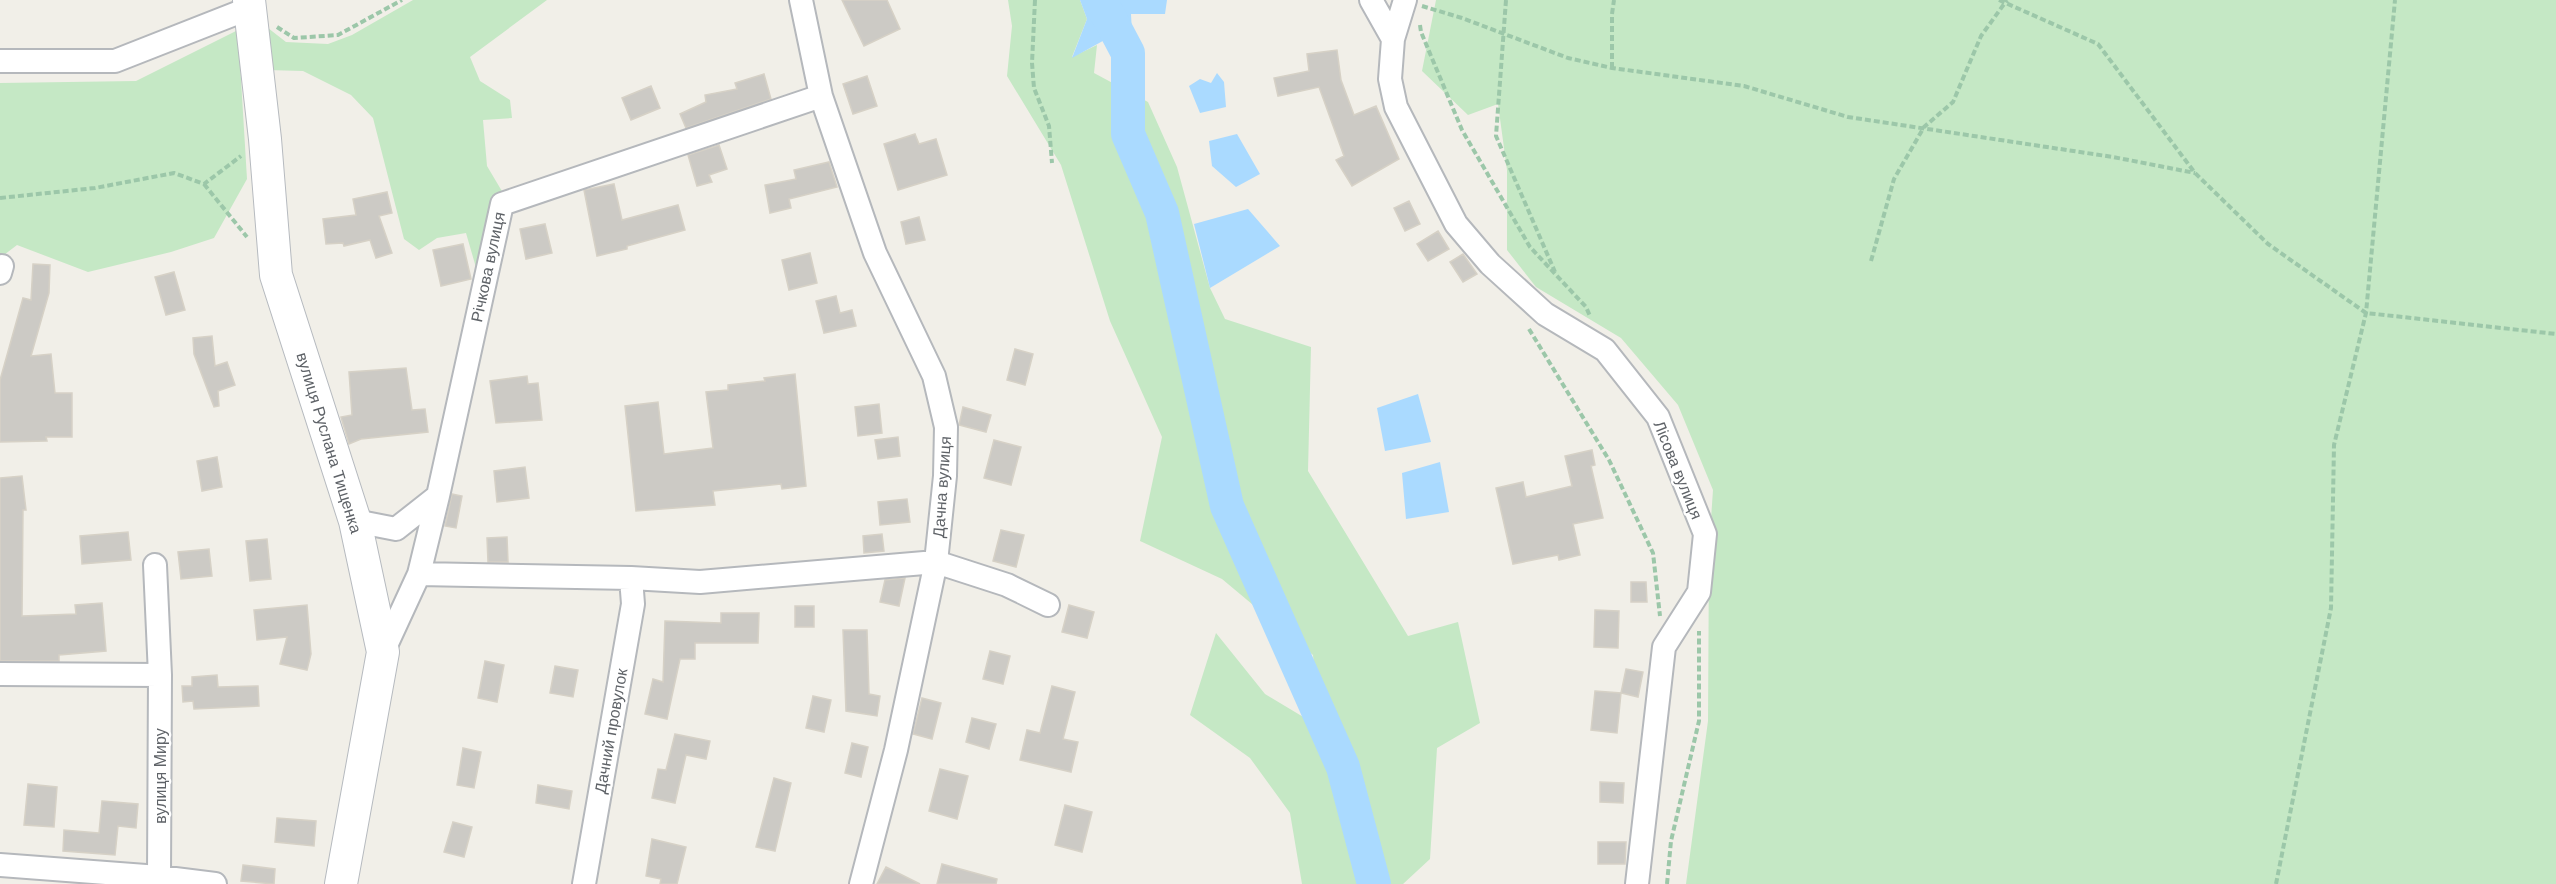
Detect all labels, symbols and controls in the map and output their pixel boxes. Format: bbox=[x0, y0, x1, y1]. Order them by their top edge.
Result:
street label: Річкова вулиця bbox=[468, 210, 508, 324]
street label: вулиця Руслана Тищенка bbox=[293, 351, 365, 536]
street label: Лісова вулиця bbox=[1651, 418, 1705, 522]
street label: Дачна вулиця bbox=[930, 436, 954, 538]
street label: Дачний провулок bbox=[592, 666, 631, 795]
street label: вулиця Миру bbox=[152, 728, 169, 824]

